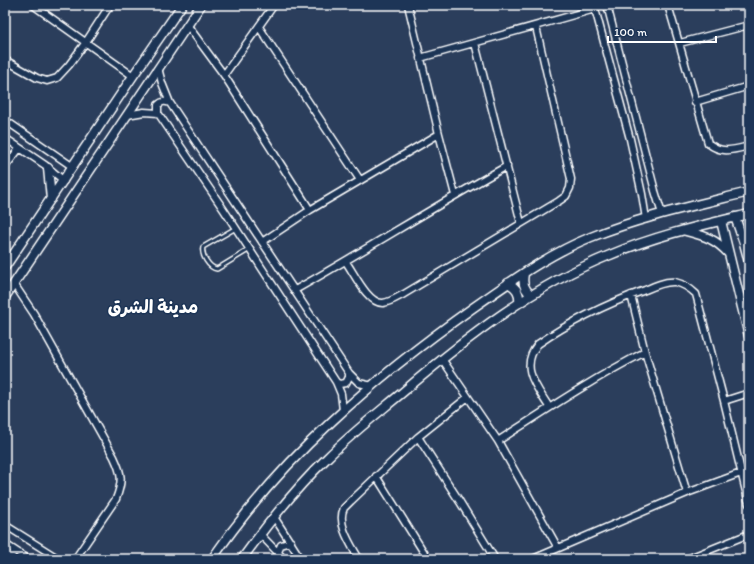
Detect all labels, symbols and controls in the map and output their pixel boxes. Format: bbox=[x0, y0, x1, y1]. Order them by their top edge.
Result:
scale bar bbox=[608, 18, 716, 44]
text: 100 m bbox=[614, 25, 647, 39]
district label: مدينة الشرق bbox=[108, 296, 198, 318]

